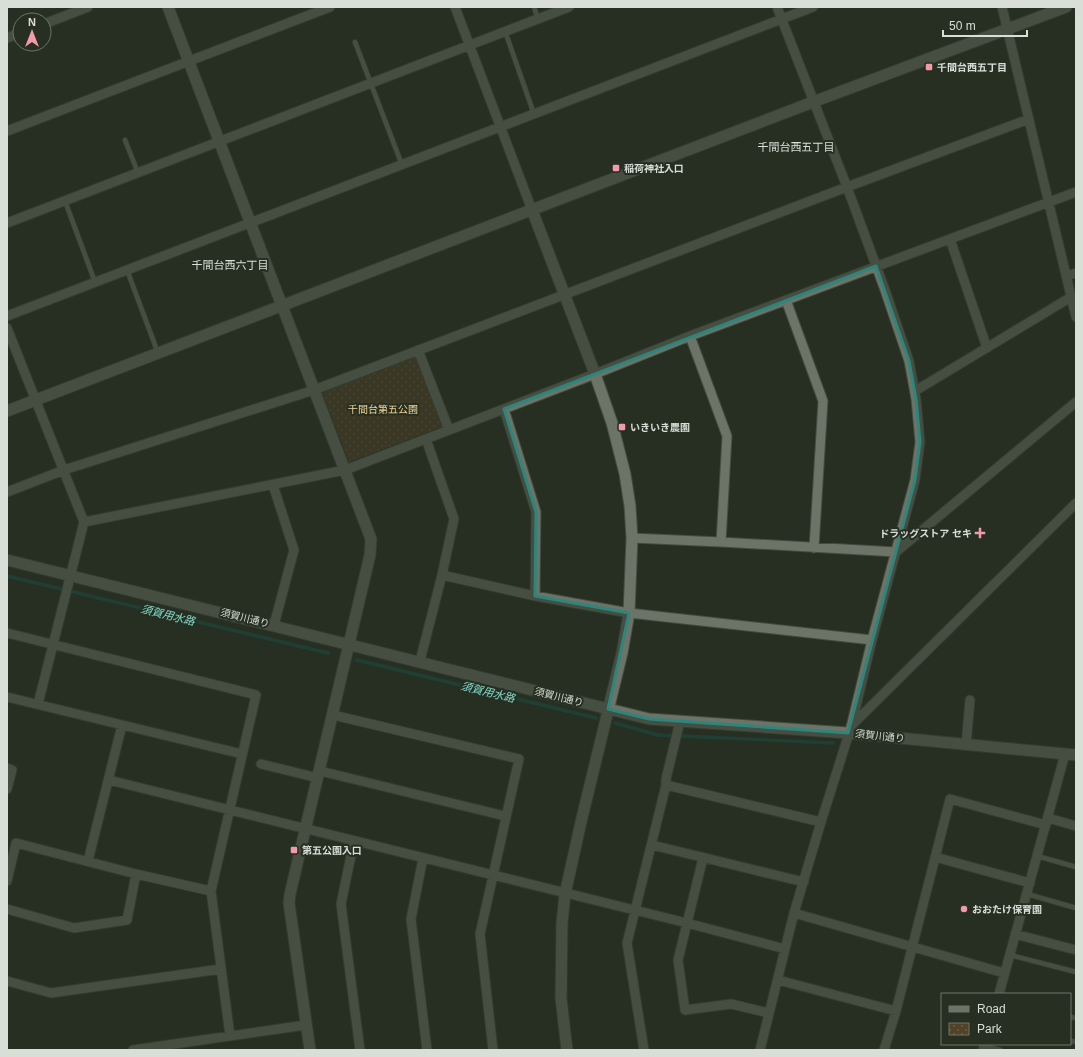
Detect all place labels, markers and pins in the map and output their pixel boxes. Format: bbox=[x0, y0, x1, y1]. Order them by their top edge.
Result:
marker: 千間台西五丁目 bbox=[924, 62, 934, 72]
place label: 千間台西五丁目 bbox=[937, 62, 1007, 73]
marker: 稲荷神社入口 bbox=[611, 163, 621, 173]
place label: 稲荷神社入口 bbox=[624, 163, 684, 174]
marker: いきいき農園 bbox=[617, 422, 627, 432]
place label: いきいき農園 bbox=[630, 422, 690, 433]
place label: ドラッグストア セキ bbox=[879, 528, 972, 539]
marker: ドラッグストア セキ bbox=[975, 528, 985, 538]
marker: 第五公園入口 bbox=[289, 845, 299, 855]
place label: 第五公園入口 bbox=[302, 845, 362, 856]
marker: おおたけ保育園 bbox=[959, 904, 969, 914]
place label: おおたけ保育園 bbox=[972, 904, 1042, 915]

